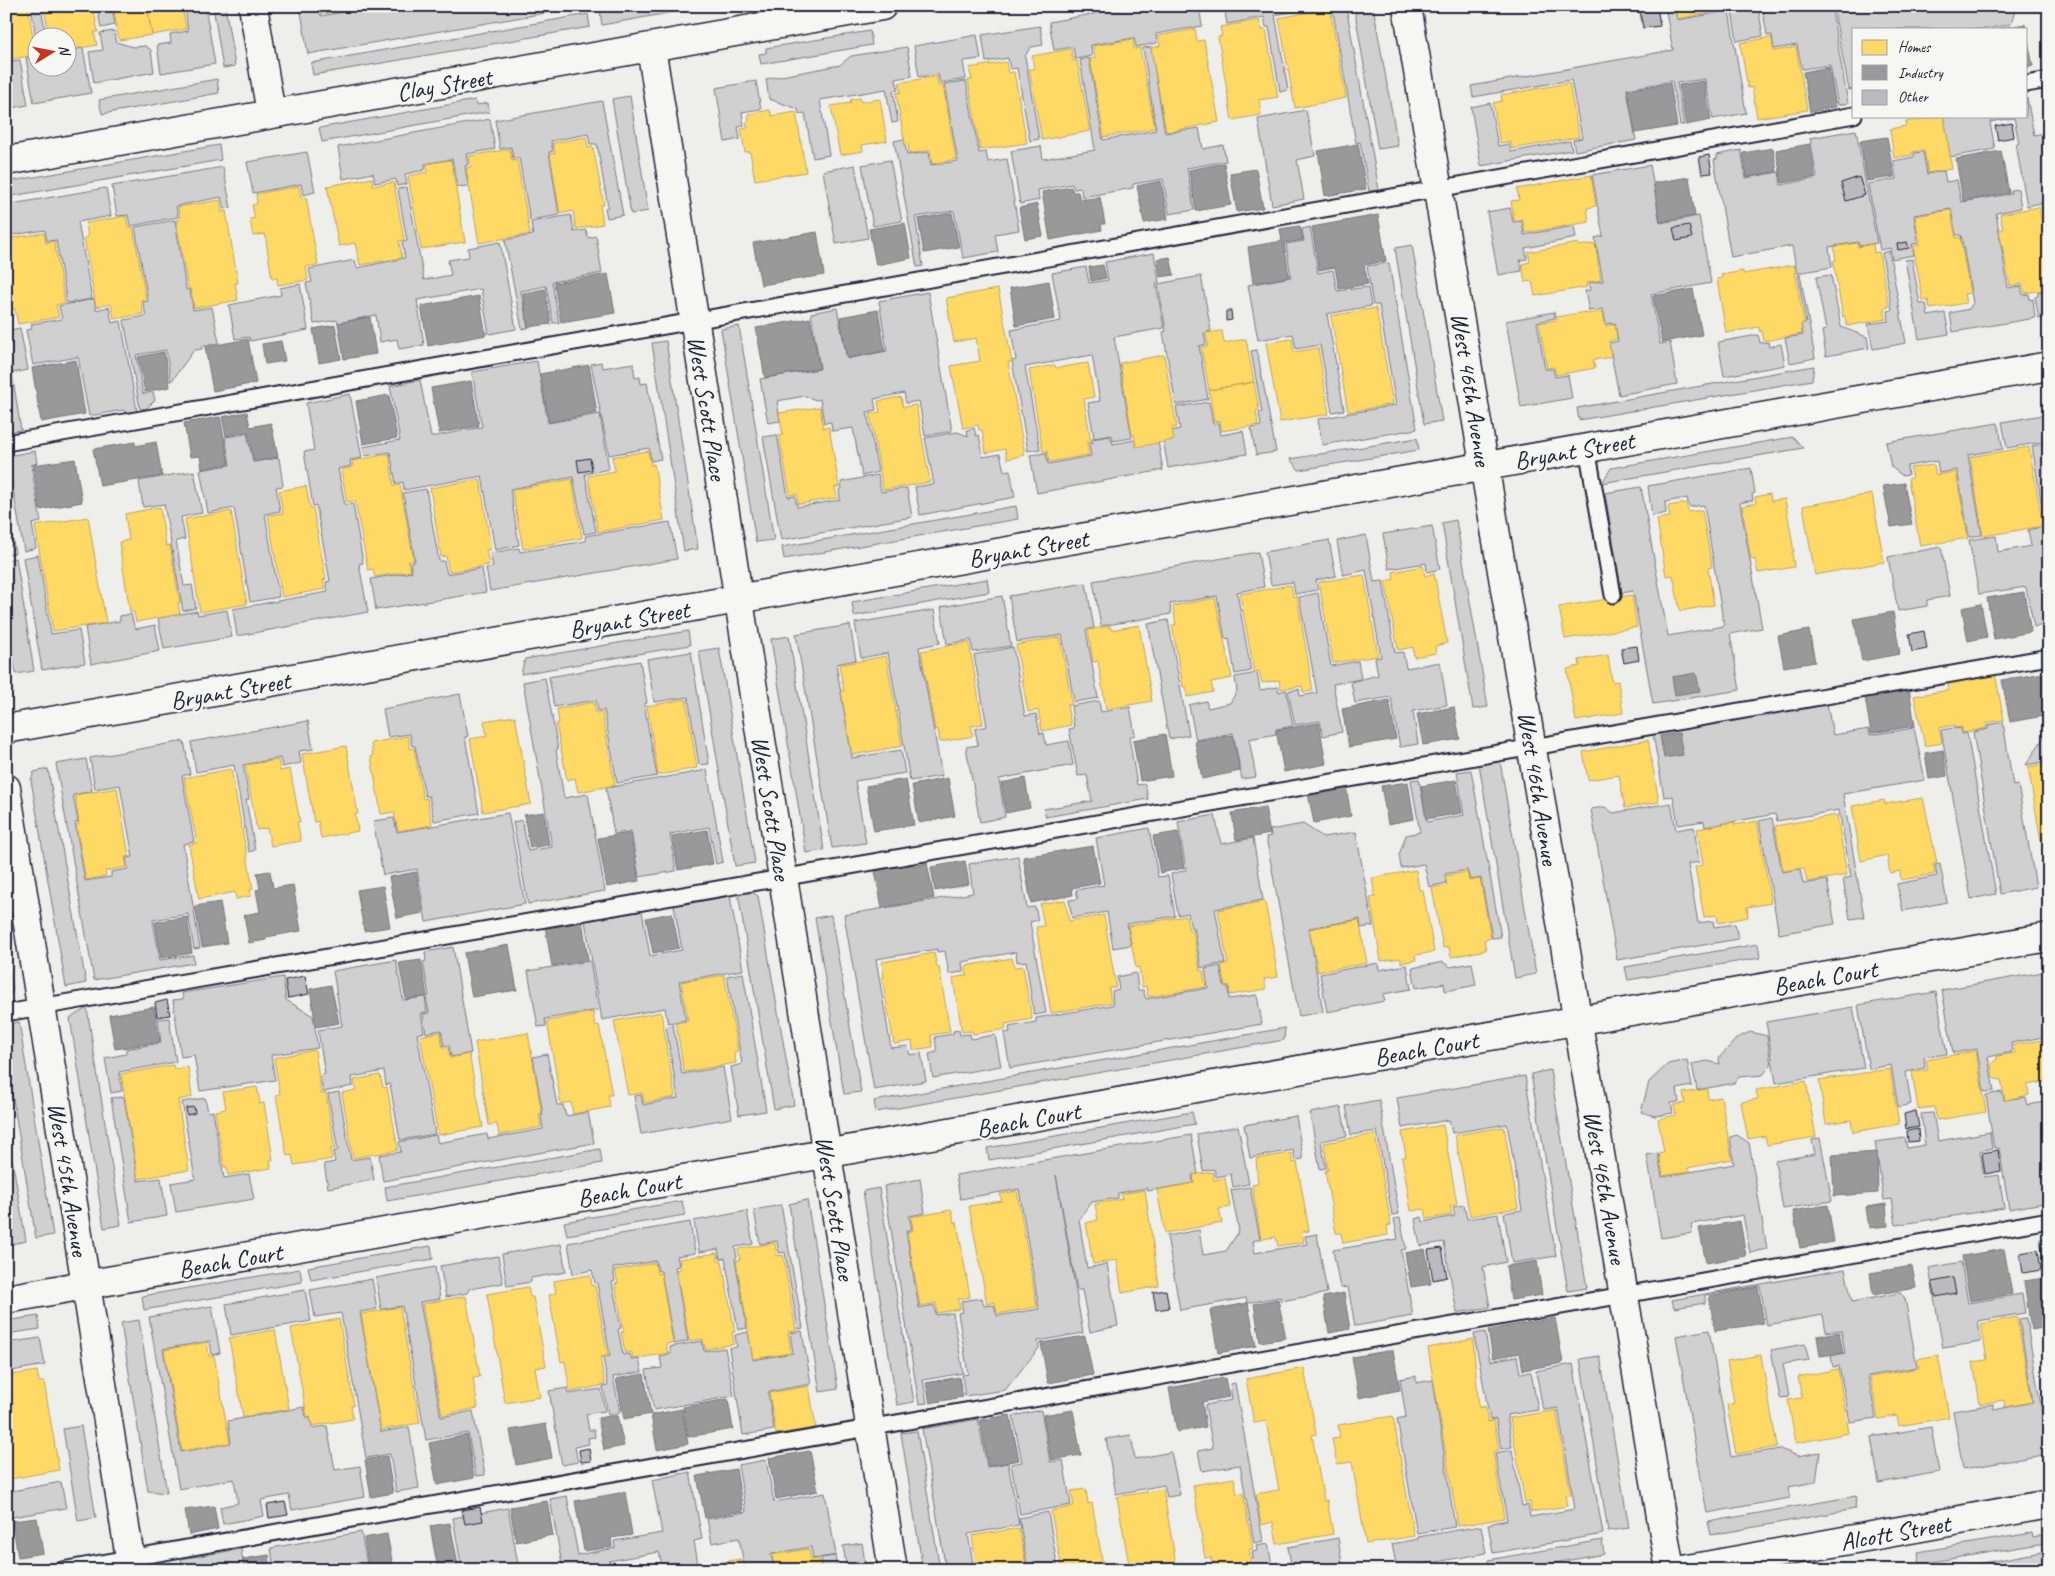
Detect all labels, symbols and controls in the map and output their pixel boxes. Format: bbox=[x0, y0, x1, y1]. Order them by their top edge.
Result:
north arrow bbox=[28, 28, 78, 78]
legend bbox=[1852, 28, 2028, 118]
text: Homes bbox=[1898, 38, 1932, 57]
text: N bbox=[55, 44, 74, 58]
street label: Clay Street bbox=[394, 60, 497, 109]
text: Industry bbox=[1898, 64, 1945, 83]
text: Other bbox=[1898, 88, 1929, 107]
street label: West 46th Avenue bbox=[1443, 310, 1499, 470]
street label: West Scott Place bbox=[680, 334, 734, 484]
street label: Bryant Street bbox=[1512, 424, 1639, 477]
street label: Bryant Street bbox=[966, 522, 1093, 575]
street label: Bryant Street bbox=[567, 593, 694, 646]
street label: Bryant Street bbox=[168, 664, 295, 717]
street label: West 46th Avenue bbox=[1510, 709, 1566, 869]
street label: West Scott Place bbox=[744, 734, 798, 884]
street label: Beach Court bbox=[1771, 953, 1882, 1003]
street label: Beach Court bbox=[1372, 1024, 1483, 1074]
street label: Beach Court bbox=[974, 1095, 1085, 1145]
street label: West 45th Avenue bbox=[40, 1100, 96, 1260]
street label: West 46th Avenue bbox=[1576, 1108, 1635, 1268]
street label: West Scott Place bbox=[808, 1134, 862, 1284]
street label: Beach Court bbox=[575, 1165, 686, 1215]
street label: Beach Court bbox=[176, 1236, 287, 1286]
street label: Alcott Street bbox=[1838, 1507, 1955, 1558]

